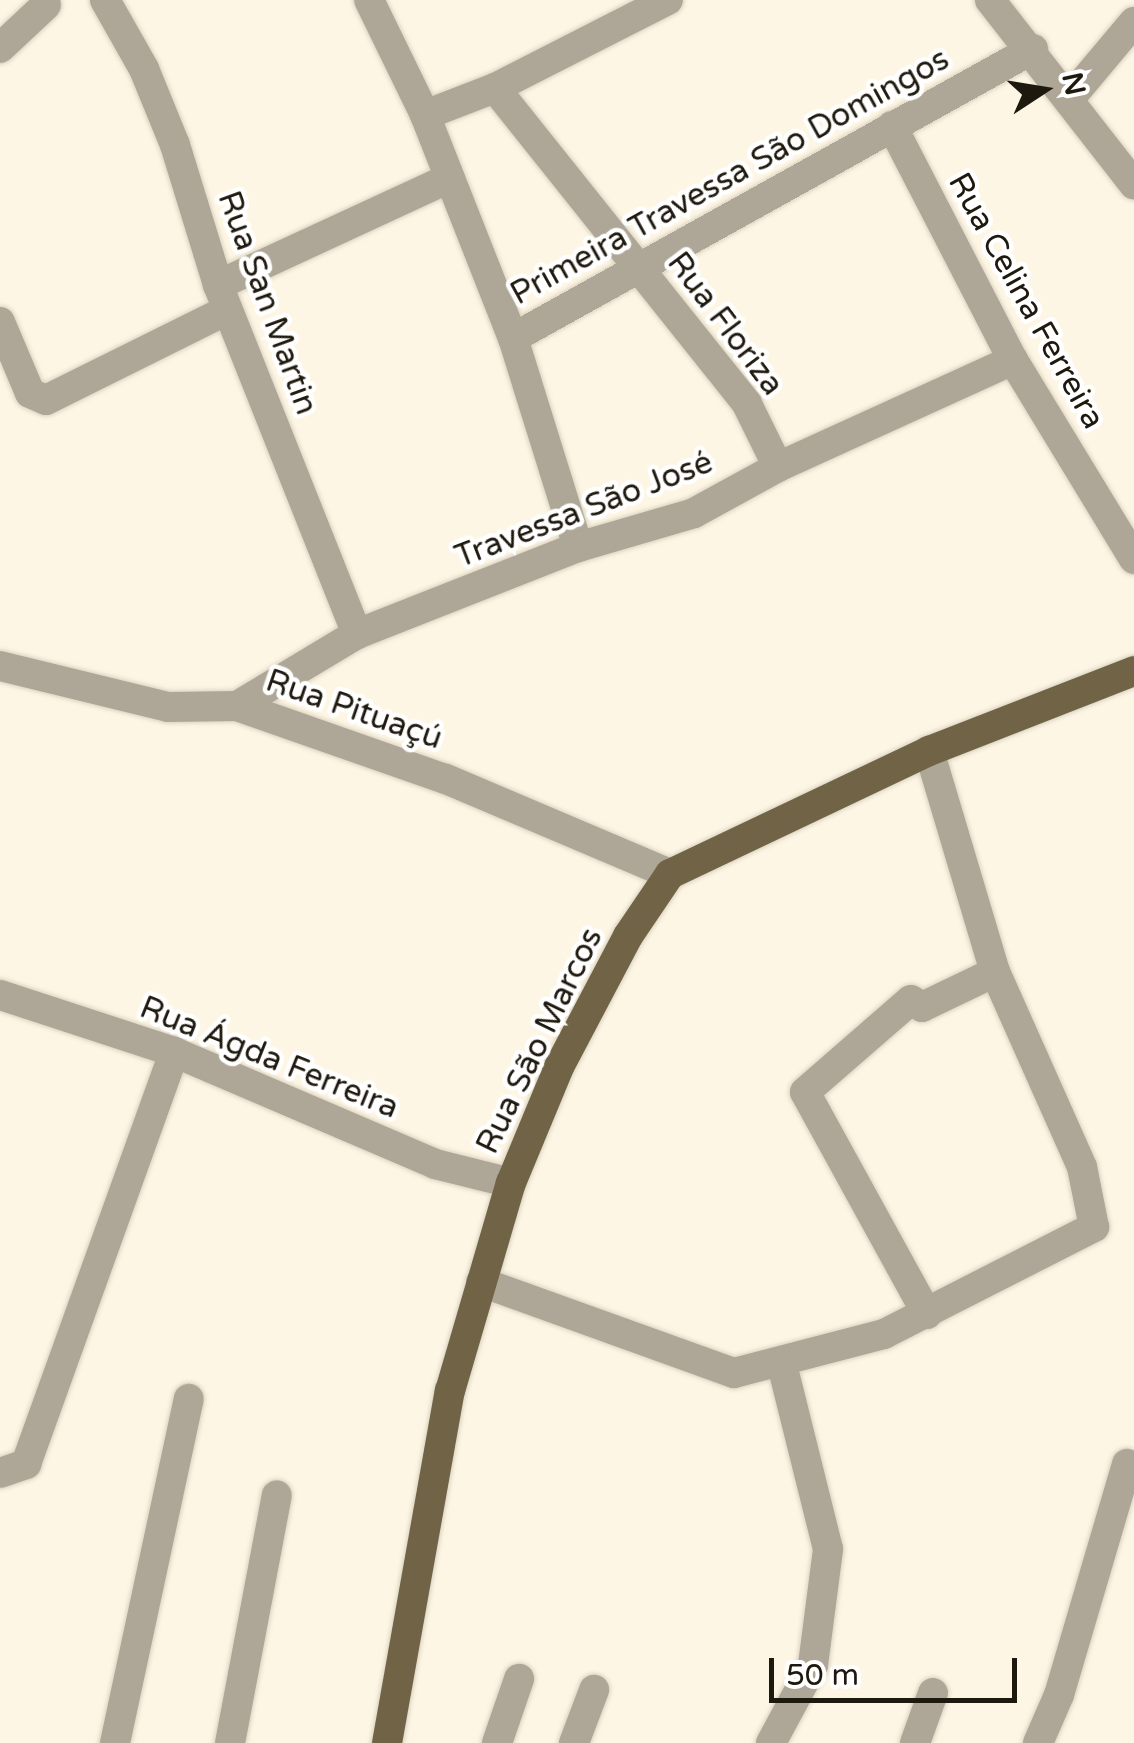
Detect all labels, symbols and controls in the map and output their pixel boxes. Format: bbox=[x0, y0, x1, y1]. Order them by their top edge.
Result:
street label: Primeira Travessa São Domingos bbox=[504, 40, 956, 314]
north arrow bbox=[994, 40, 1094, 140]
text: N bbox=[1054, 69, 1092, 98]
street label: Rua Celina Ferreira bbox=[940, 166, 1112, 436]
street label: Rua San Martin bbox=[209, 186, 325, 420]
street label: Rua Floriza bbox=[659, 245, 791, 403]
street label: Travessa São José bbox=[450, 443, 718, 577]
street label: Rua Pituaçú bbox=[261, 662, 447, 758]
street label: Rua São Marcos bbox=[469, 922, 611, 1160]
street label: Rua Ágda Ferreira bbox=[134, 989, 404, 1127]
scale bar bbox=[774, 1638, 1022, 1700]
text: 50 m bbox=[786, 1657, 859, 1694]

